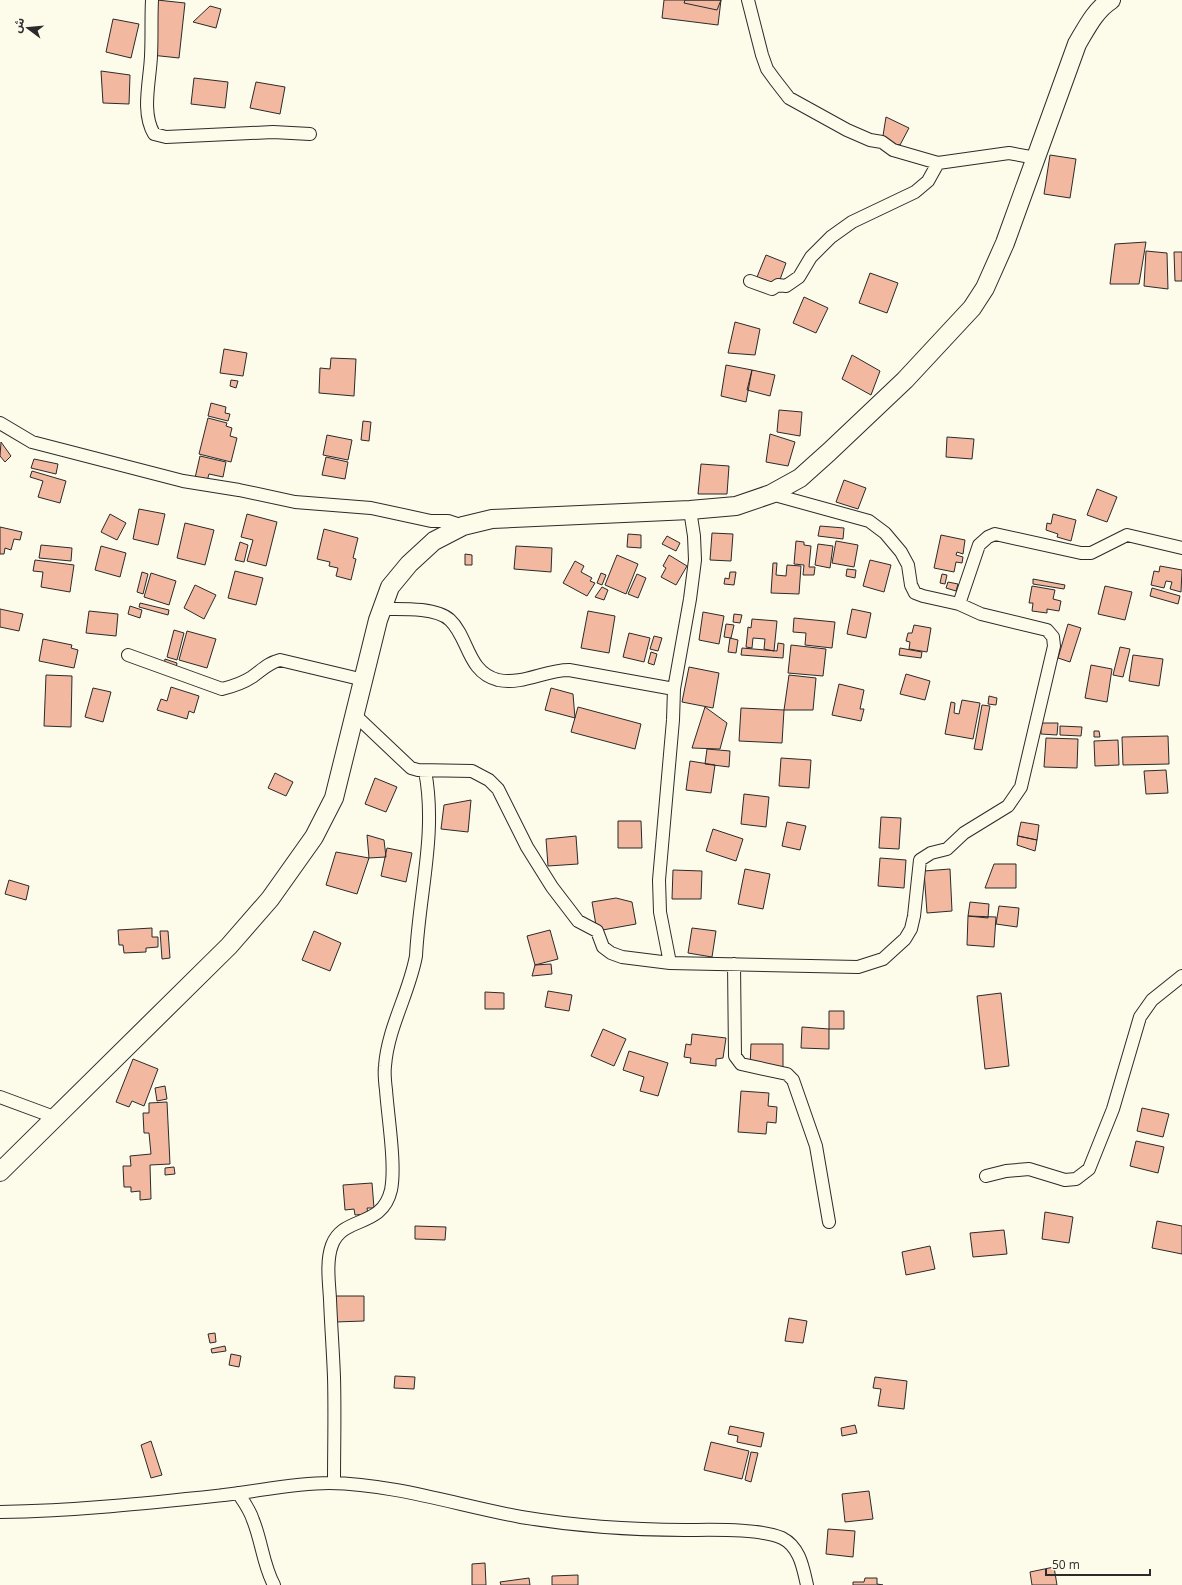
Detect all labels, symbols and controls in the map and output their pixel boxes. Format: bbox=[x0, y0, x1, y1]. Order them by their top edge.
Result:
north arrow bbox=[8, 8, 48, 48]
text: ش bbox=[9, 16, 27, 34]
scale bar bbox=[1046, 1551, 1150, 1577]
text: 50 m bbox=[1052, 1556, 1080, 1573]

